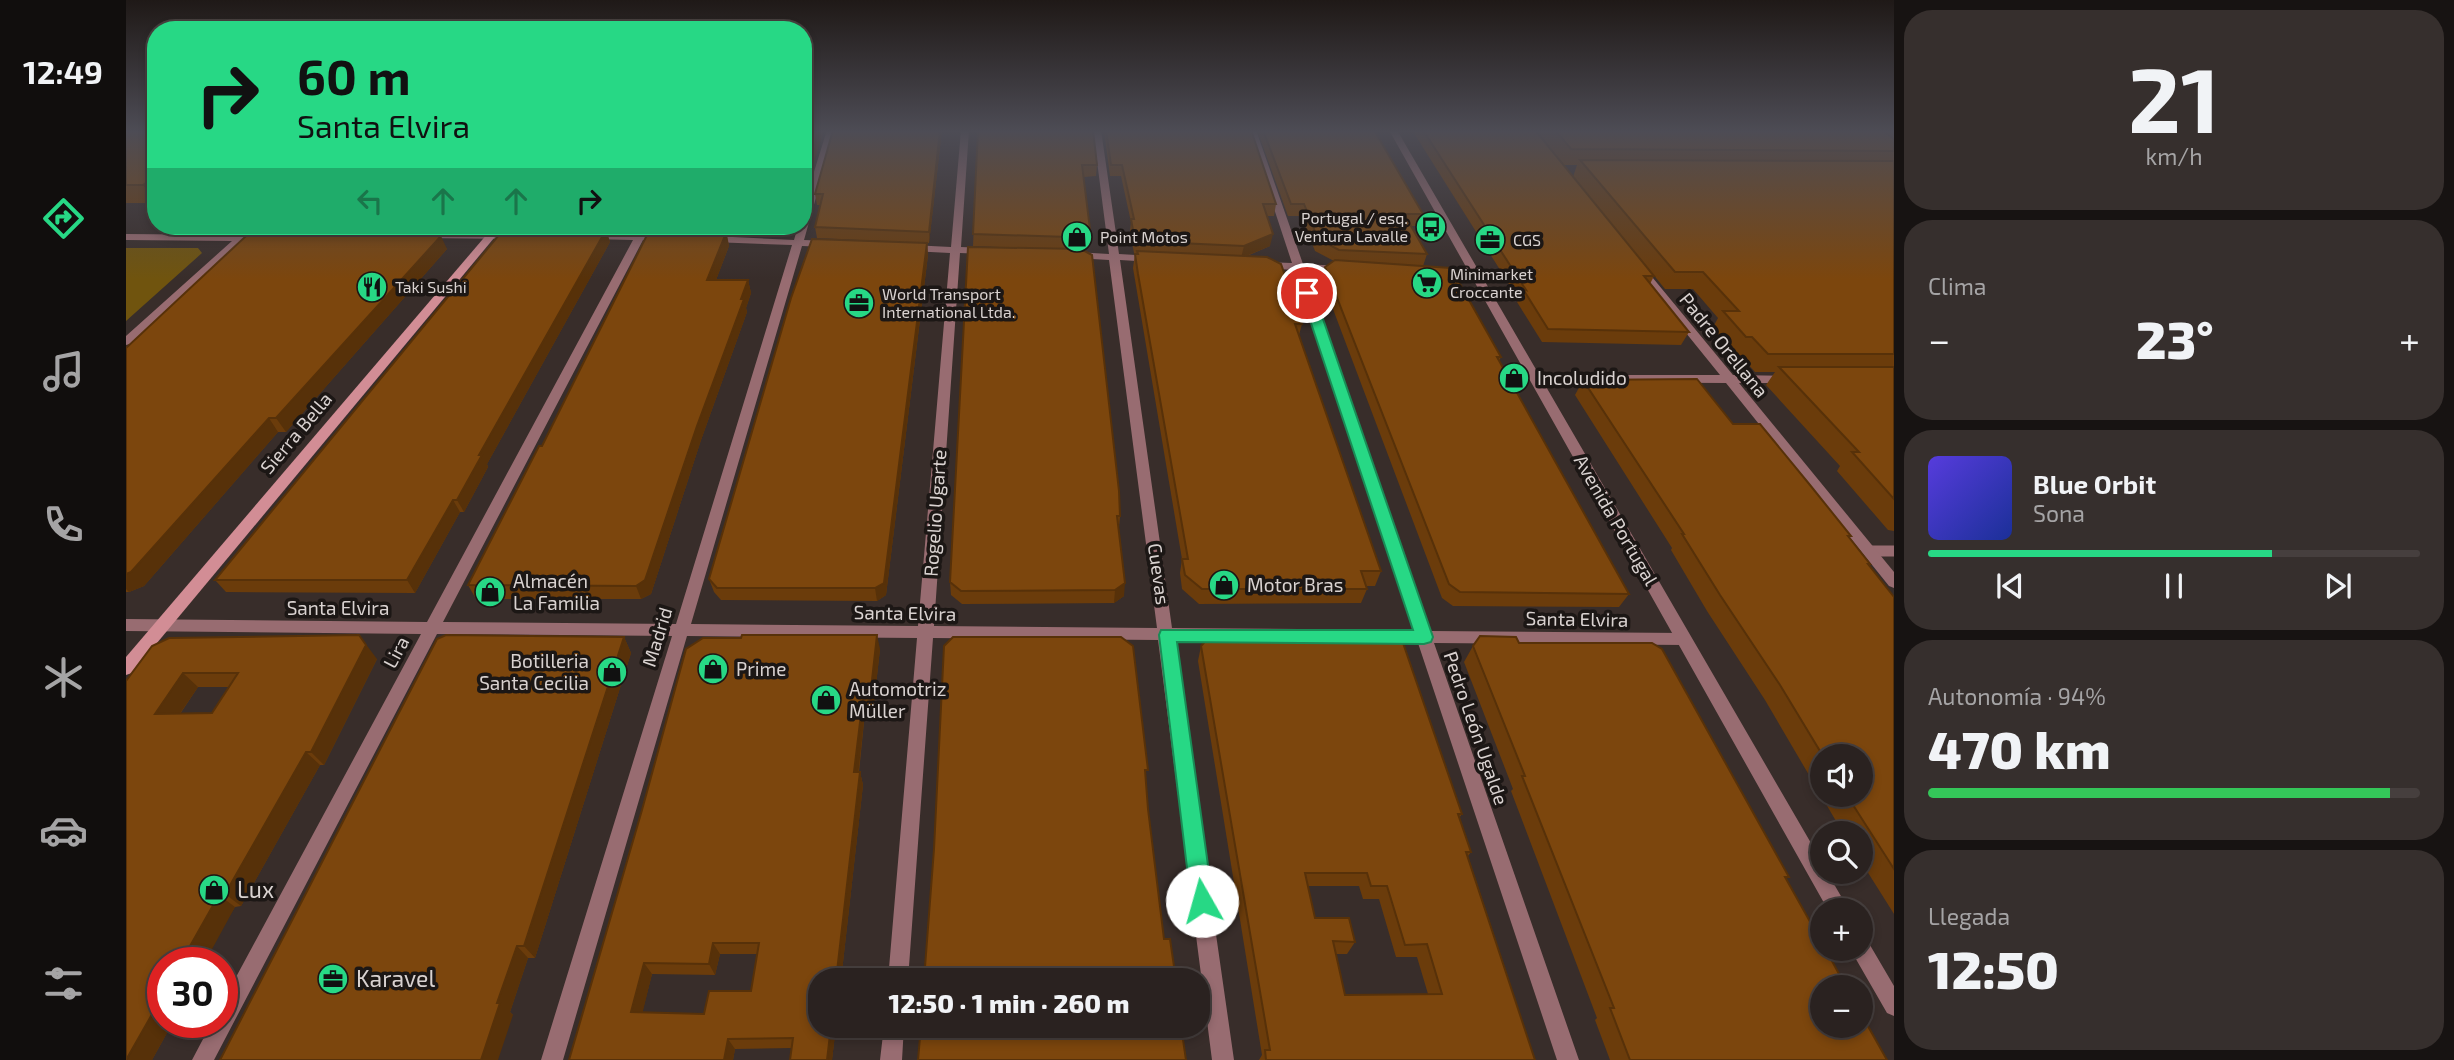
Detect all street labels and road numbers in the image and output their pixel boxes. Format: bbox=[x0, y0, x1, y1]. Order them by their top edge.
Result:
street label: Padre Orellana bbox=[1675, 288, 1774, 402]
street label: Sierra Bella bbox=[255, 387, 336, 478]
street label: Rogelio Ugarte bbox=[919, 449, 950, 577]
street label: Avenida Portugal bbox=[1570, 450, 1663, 589]
street label: Cuevas bbox=[1144, 542, 1175, 606]
street label: Santa Elvira bbox=[287, 596, 389, 619]
street label: Santa Elvira bbox=[853, 600, 957, 625]
street label: Madrid bbox=[637, 604, 676, 669]
street label: Santa Elvira bbox=[1525, 606, 1629, 631]
street label: Lira bbox=[378, 632, 413, 672]
street label: Pedro León Ugalde bbox=[1439, 648, 1514, 808]

